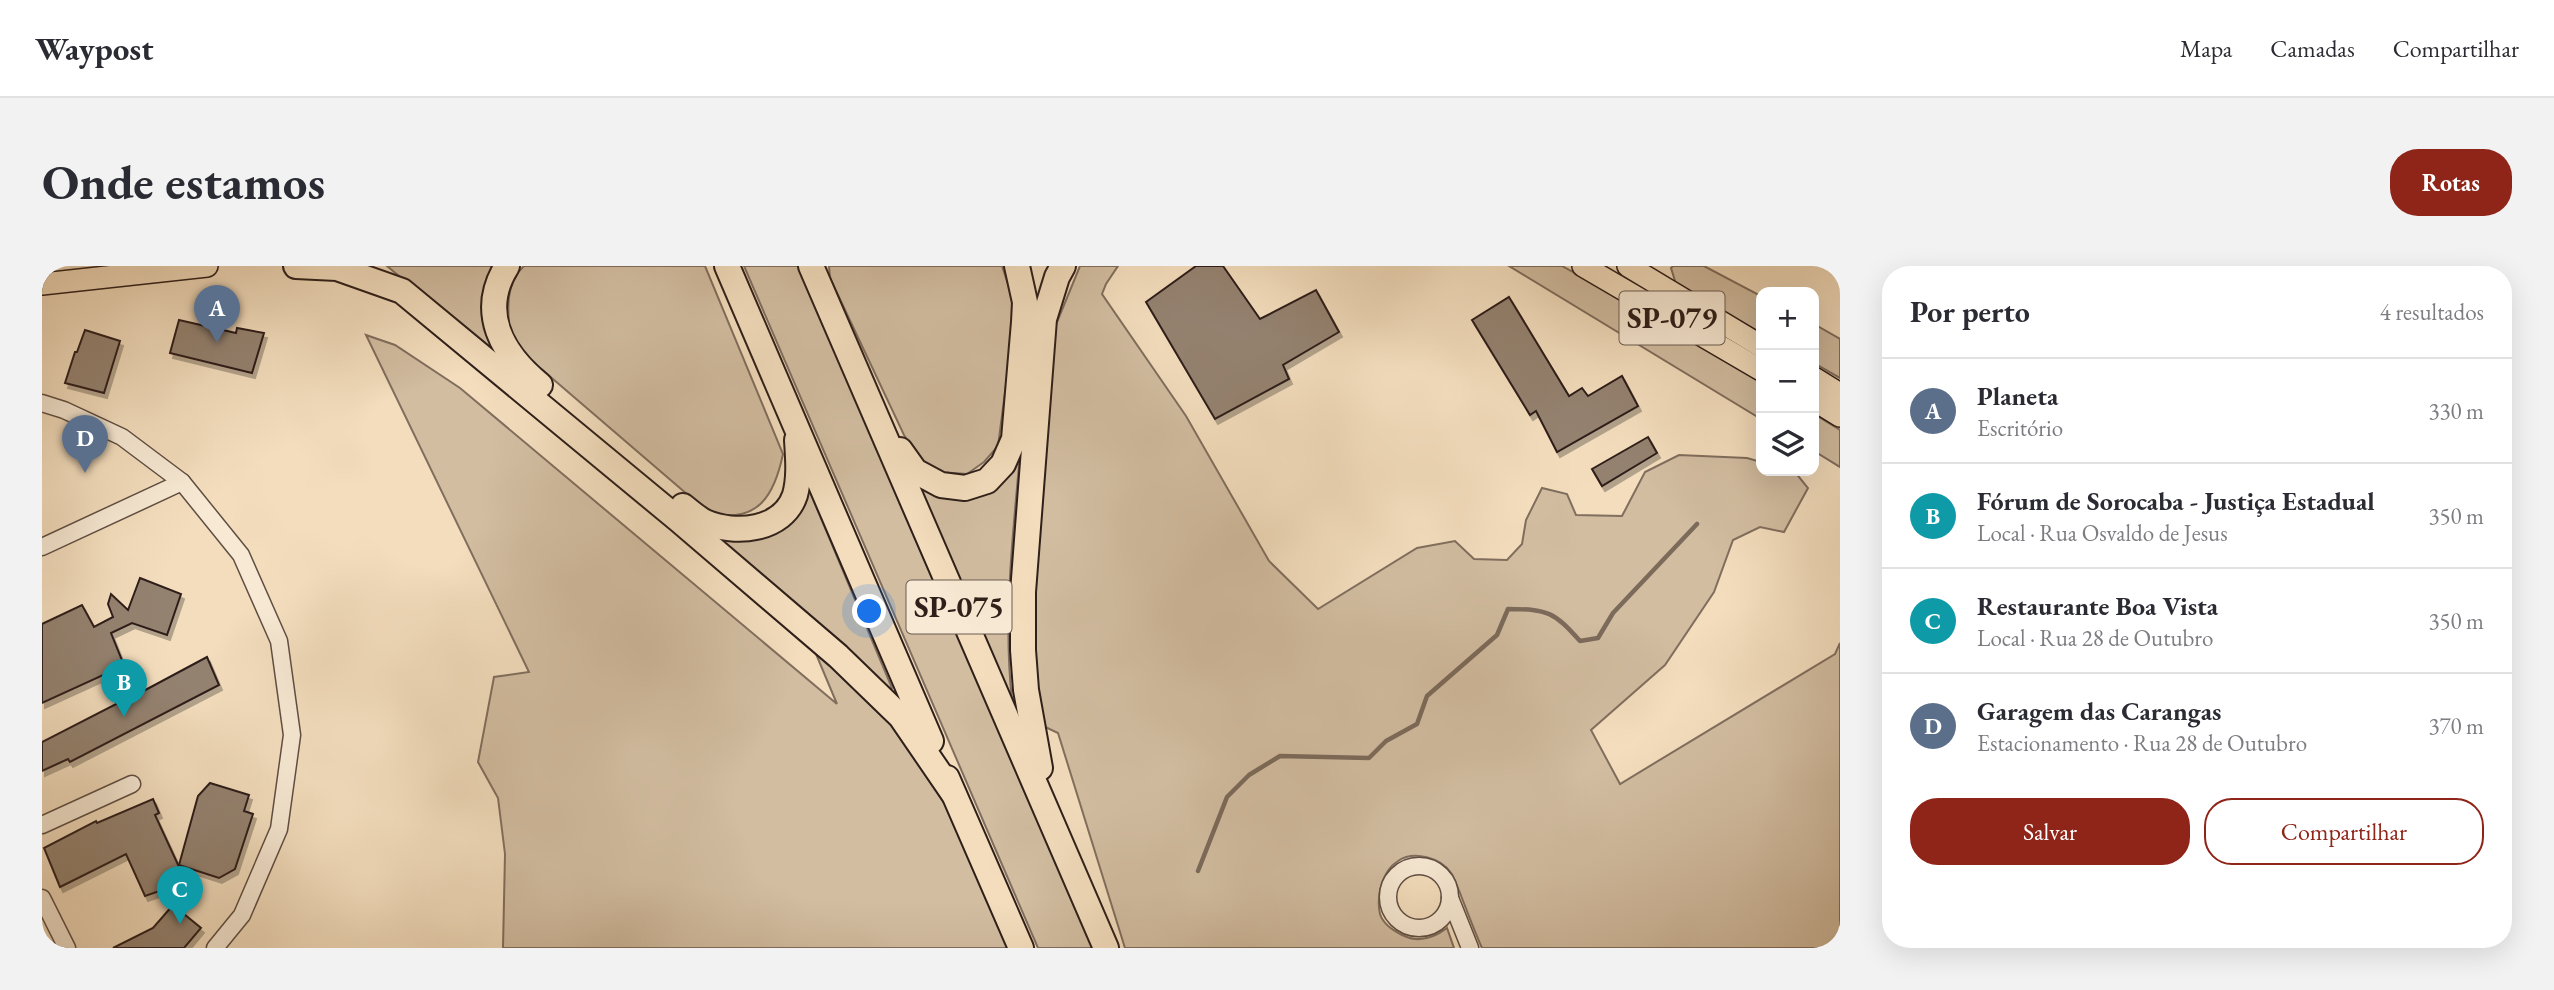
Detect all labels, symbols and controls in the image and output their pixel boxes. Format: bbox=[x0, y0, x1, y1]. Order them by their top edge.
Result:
text: Waypost bbox=[35, 27, 154, 70]
text: Mapa bbox=[2180, 33, 2232, 64]
text: Camadas bbox=[2270, 33, 2355, 64]
text: Compartilhar bbox=[2393, 33, 2519, 64]
button: Rotas bbox=[2390, 149, 2512, 216]
text: Onde estamos bbox=[42, 150, 325, 214]
pin: A bbox=[194, 285, 240, 343]
map controls bbox=[1756, 287, 1819, 476]
button: + bbox=[1756, 287, 1819, 350]
road number: SP-079 bbox=[1620, 292, 1724, 344]
text: Por perto bbox=[1910, 292, 2030, 331]
text: 4 resultados bbox=[2380, 297, 2484, 327]
button: − bbox=[1756, 350, 1819, 413]
text: Planeta bbox=[1977, 379, 2058, 413]
text: A bbox=[1925, 396, 1941, 426]
text: 330 m bbox=[2428, 396, 2484, 426]
button: layers bbox=[1756, 413, 1819, 476]
text: Escritório bbox=[1977, 413, 2063, 443]
pin: D bbox=[62, 415, 108, 473]
text: Fórum de Sorocaba - Justiça Estadual bbox=[1977, 484, 2375, 518]
text: B bbox=[1926, 501, 1940, 531]
text: 350 m bbox=[2428, 501, 2484, 531]
text: Local · Rua Osvaldo de Jesus bbox=[1977, 518, 2228, 548]
road number: SP-075 bbox=[906, 580, 1012, 634]
text: Restaurante Boa Vista bbox=[1977, 589, 2218, 623]
your location bbox=[852, 594, 886, 628]
text: C bbox=[1925, 606, 1941, 636]
text: 350 m bbox=[2428, 606, 2484, 636]
text: Local · Rua 28 de Outubro bbox=[1977, 623, 2213, 653]
pin: B bbox=[101, 659, 147, 717]
text: Garagem das Carangas bbox=[1977, 694, 2221, 728]
text: D bbox=[1924, 711, 1942, 741]
text: 370 m bbox=[2428, 711, 2484, 741]
text: Estacionamento · Rua 28 de Outubro bbox=[1977, 728, 2307, 758]
button: Salvar bbox=[1910, 798, 2190, 865]
button: Compartilhar bbox=[2204, 798, 2484, 865]
pin: C bbox=[157, 866, 203, 924]

